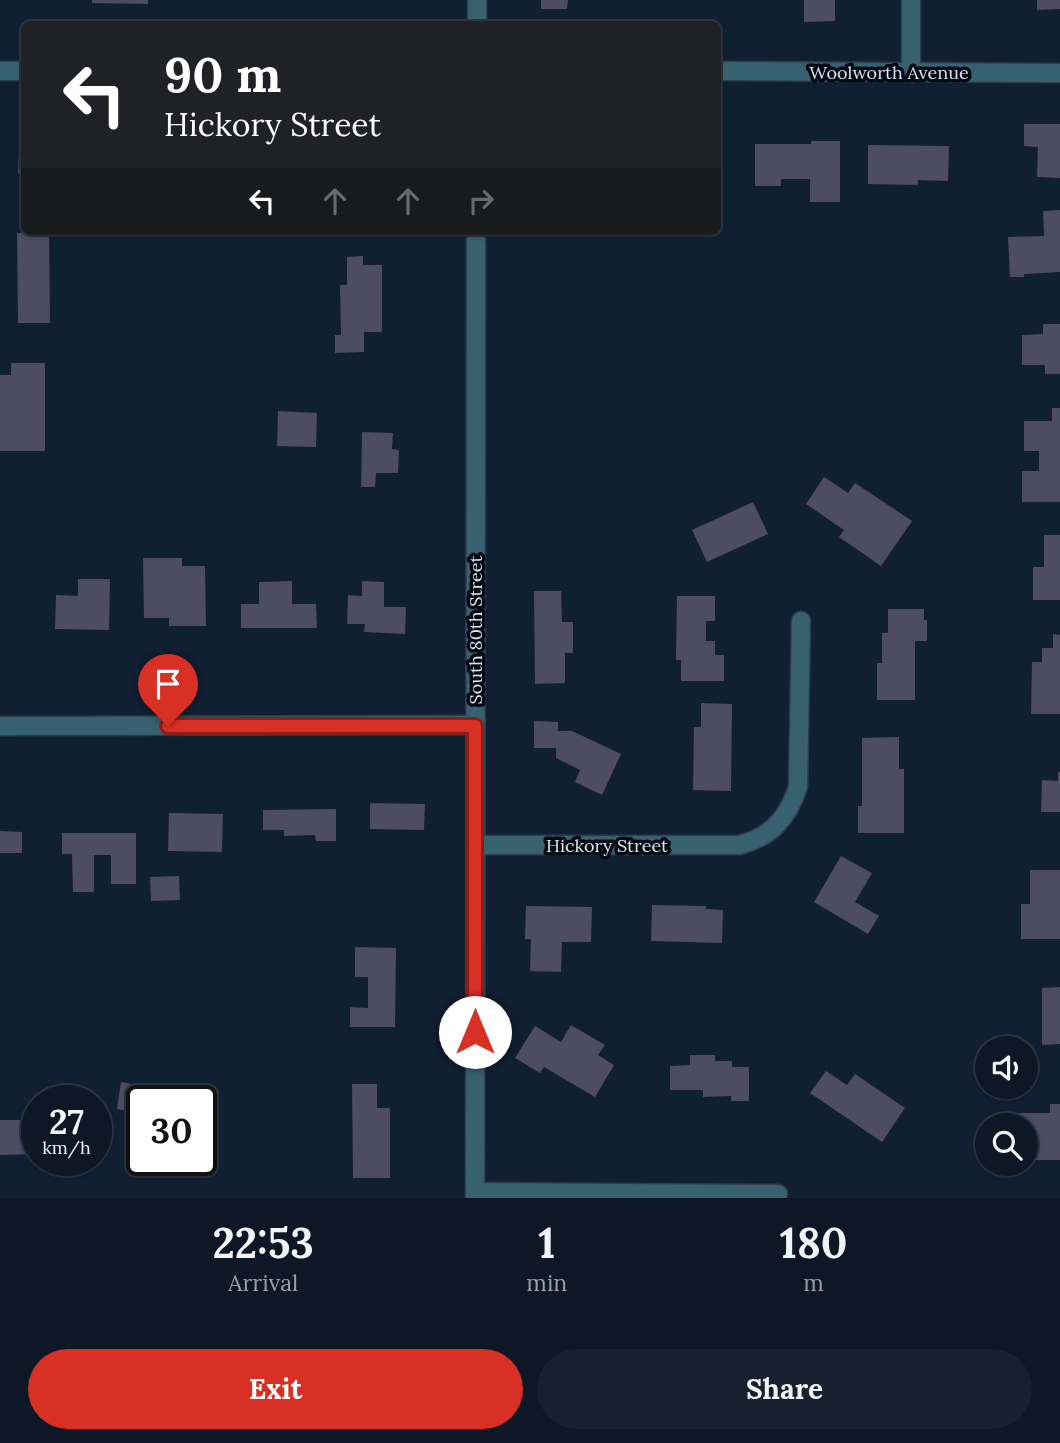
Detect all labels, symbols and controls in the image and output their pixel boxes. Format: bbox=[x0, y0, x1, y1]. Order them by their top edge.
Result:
text: 90 m bbox=[164, 43, 281, 105]
icon: left bbox=[49, 49, 140, 140]
street label: Woolworth Avenue bbox=[809, 61, 969, 84]
text: Hickory Street bbox=[164, 104, 381, 145]
icon: left bbox=[243, 182, 281, 220]
icon: ahead bbox=[316, 182, 354, 220]
icon: ahead bbox=[389, 182, 427, 220]
icon: right bbox=[462, 182, 500, 220]
street label: South 80th Street bbox=[464, 556, 487, 704]
pin bbox=[138, 654, 198, 726]
icon: arrive bbox=[149, 665, 187, 703]
street label: Hickory Street bbox=[546, 834, 668, 857]
position arrow bbox=[438, 995, 512, 1069]
map controls bbox=[975, 1036, 1038, 1176]
button: sound bbox=[975, 1036, 1038, 1099]
speed limit sign: 30 bbox=[126, 1085, 217, 1176]
text: 27 bbox=[49, 1099, 84, 1144]
button: search bbox=[975, 1113, 1038, 1176]
text: km/h bbox=[42, 1136, 91, 1159]
text: 22:53 bbox=[212, 1216, 314, 1270]
text: 1 bbox=[538, 1216, 555, 1270]
text: 180 bbox=[780, 1216, 848, 1270]
text: Arrival bbox=[228, 1268, 298, 1297]
text: min bbox=[526, 1268, 567, 1297]
text: m bbox=[803, 1268, 824, 1297]
button: Exit bbox=[28, 1349, 523, 1429]
button: Share bbox=[537, 1349, 1032, 1429]

